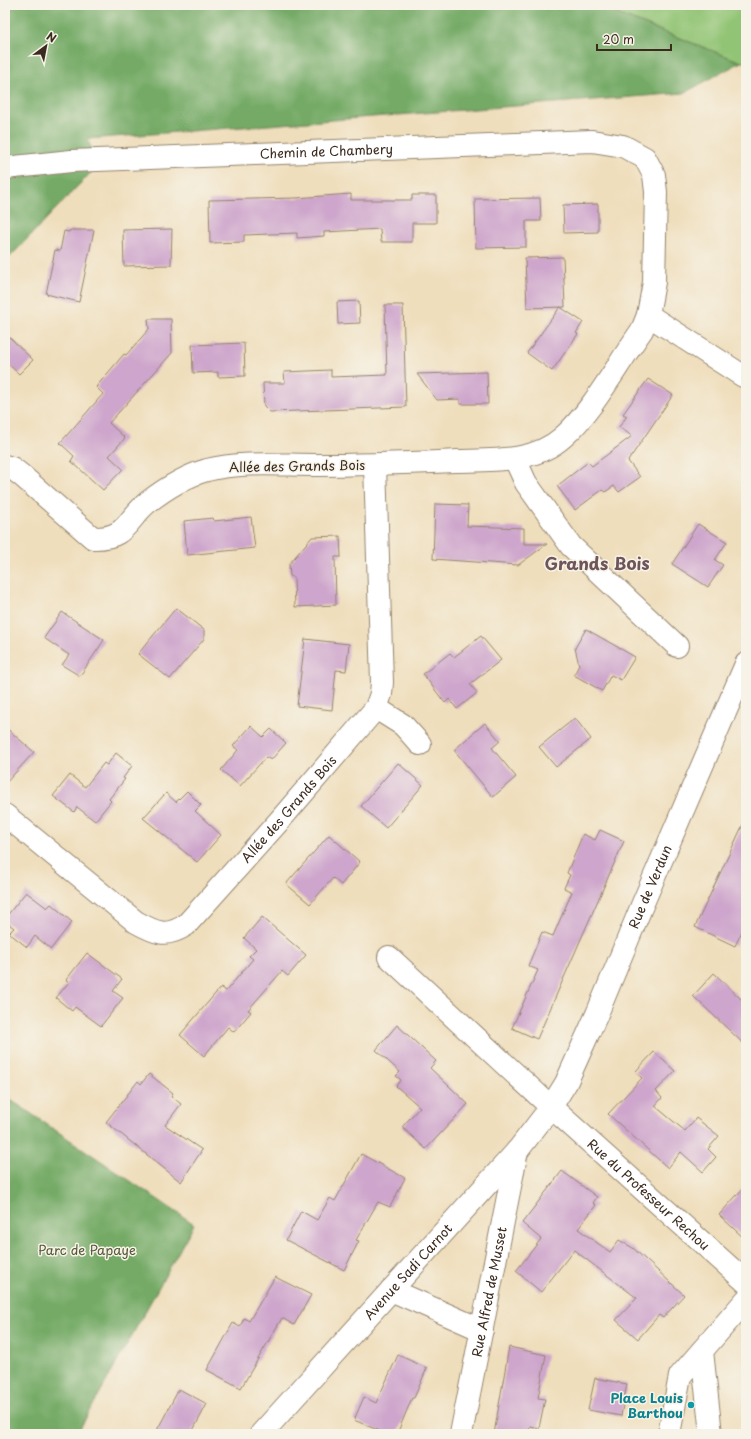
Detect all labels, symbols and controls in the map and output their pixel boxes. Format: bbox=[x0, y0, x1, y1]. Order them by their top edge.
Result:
north arrow bbox=[26, 26, 66, 66]
scale bar bbox=[597, 26, 671, 52]
text: N bbox=[43, 28, 60, 47]
text: 20 m bbox=[603, 30, 634, 48]
street label: Chemin de Chambery bbox=[259, 139, 393, 163]
street label: Allée des Grands Bois bbox=[229, 455, 365, 476]
district label: Grands Bois bbox=[544, 550, 650, 576]
street label: Allée des Grands Bois bbox=[236, 751, 340, 866]
street label: Rue de Verdun bbox=[623, 842, 676, 931]
street label: Rue du Professeur Rechou bbox=[584, 1134, 714, 1254]
street label: Avenue Sadi Carnot bbox=[359, 1219, 456, 1323]
street label: Rue Alfred de Musset bbox=[466, 1224, 511, 1358]
park label: Parc de Papaye bbox=[38, 1240, 136, 1259]
place label: Place Louis Barthou bbox=[610, 1388, 683, 1422]
marker: Place Louis Barthou bbox=[686, 1400, 696, 1410]

